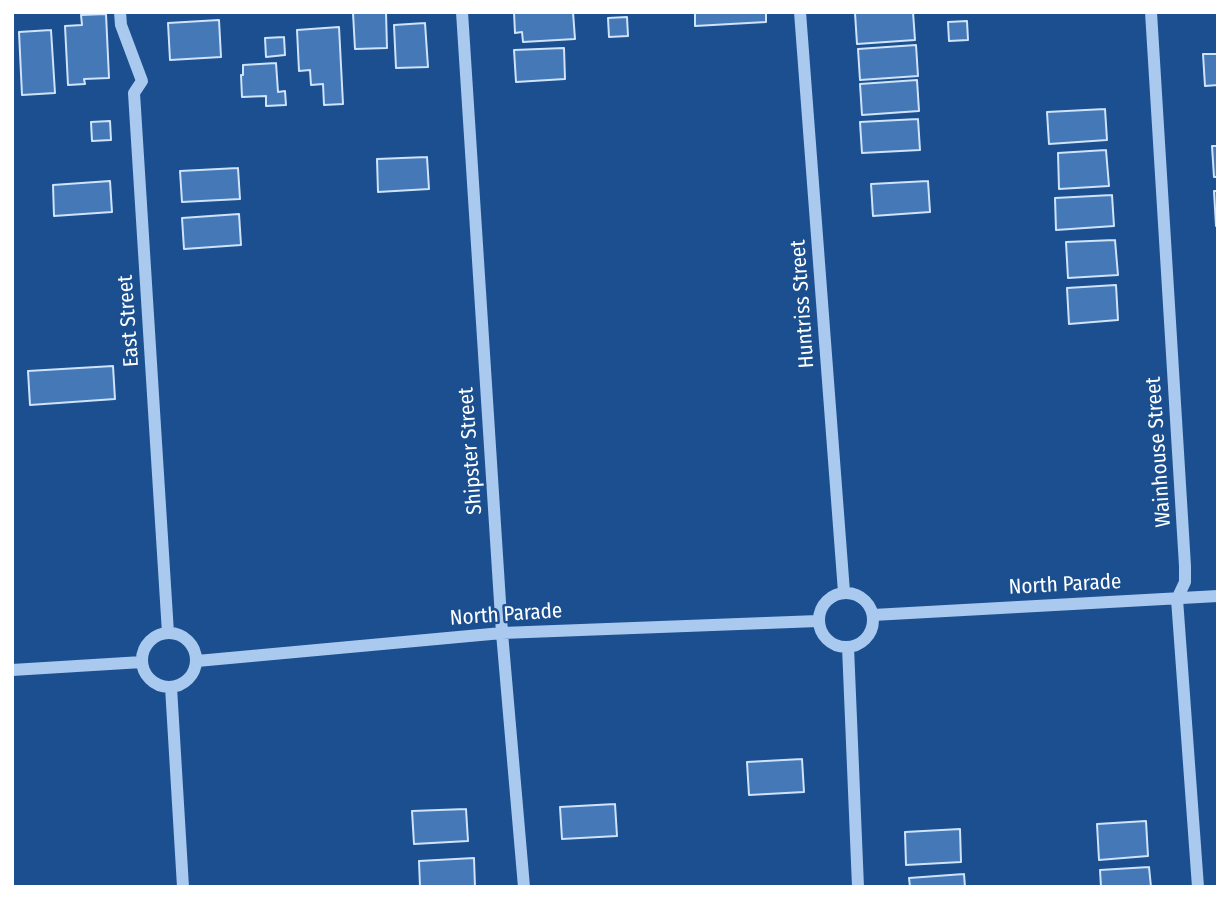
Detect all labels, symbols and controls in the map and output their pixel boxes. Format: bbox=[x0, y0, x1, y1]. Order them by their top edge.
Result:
street label: Huntriss Street bbox=[786, 239, 820, 369]
street label: East Street bbox=[113, 274, 145, 368]
street label: Wainhouse Street bbox=[1141, 376, 1177, 528]
street label: Shipster Street bbox=[454, 386, 488, 516]
street label: North Parade bbox=[1008, 569, 1122, 601]
street label: North Parade bbox=[449, 598, 563, 632]

